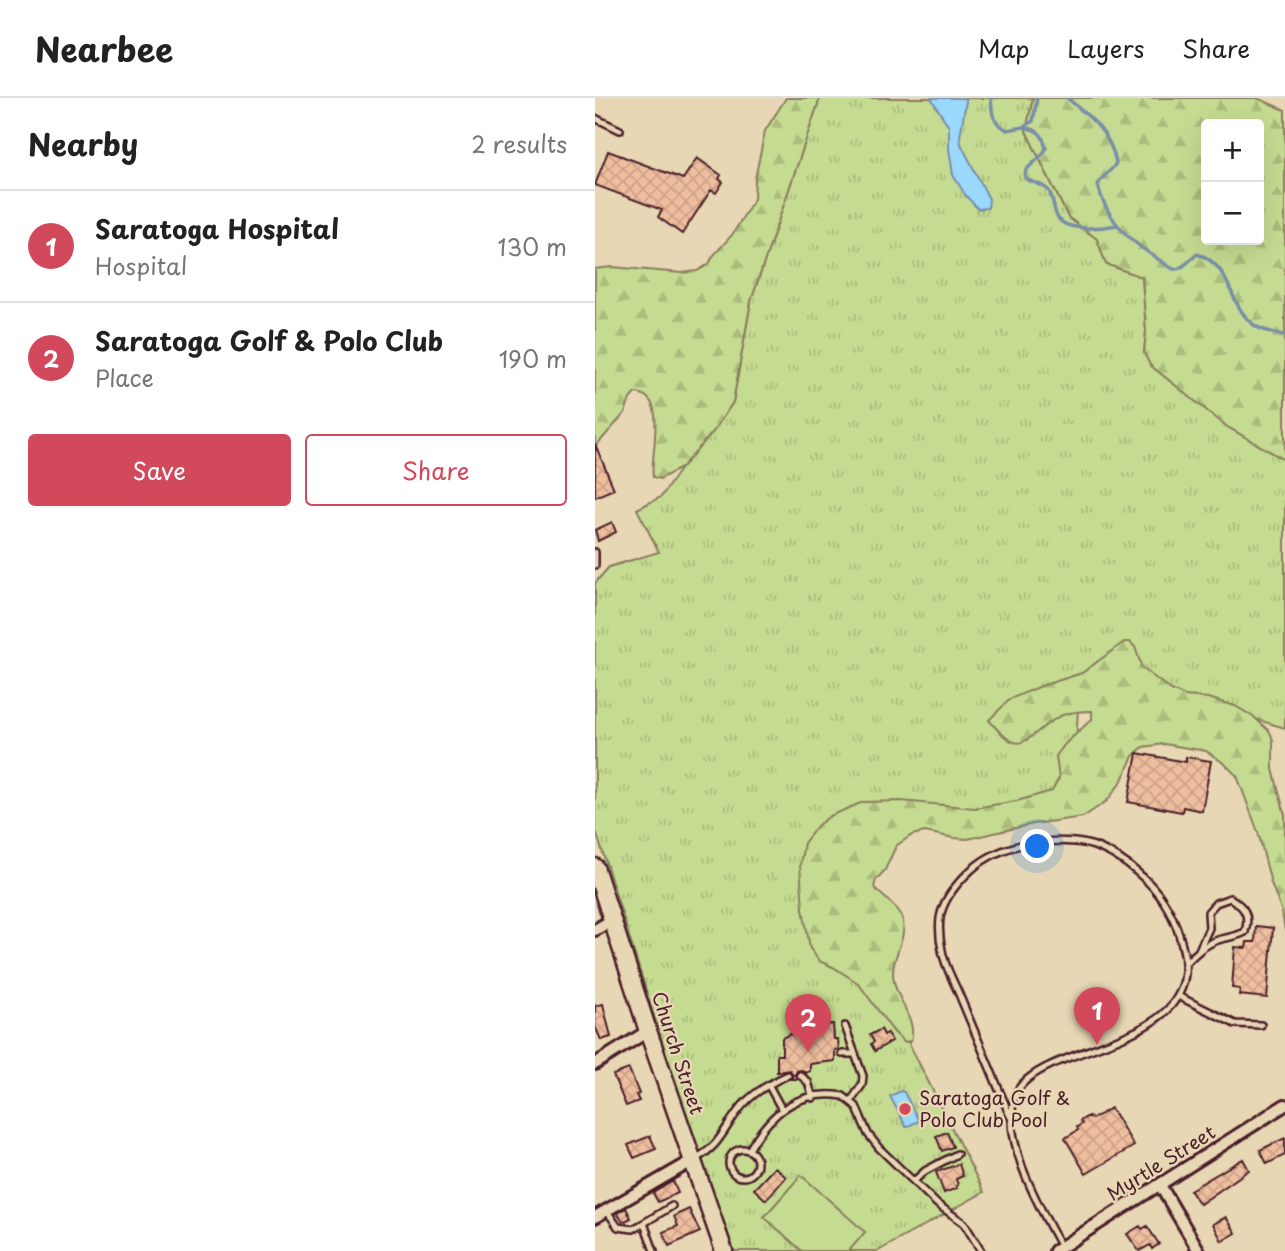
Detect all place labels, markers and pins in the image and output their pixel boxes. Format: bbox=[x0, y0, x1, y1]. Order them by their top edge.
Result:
pin: 1 bbox=[1074, 987, 1120, 1045]
pin: 2 bbox=[785, 994, 831, 1052]
place label: Saratoga Golf & Polo Club Pool bbox=[919, 1083, 1070, 1133]
marker: Saratoga Golf & Polo Club Pool bbox=[897, 1101, 913, 1117]

